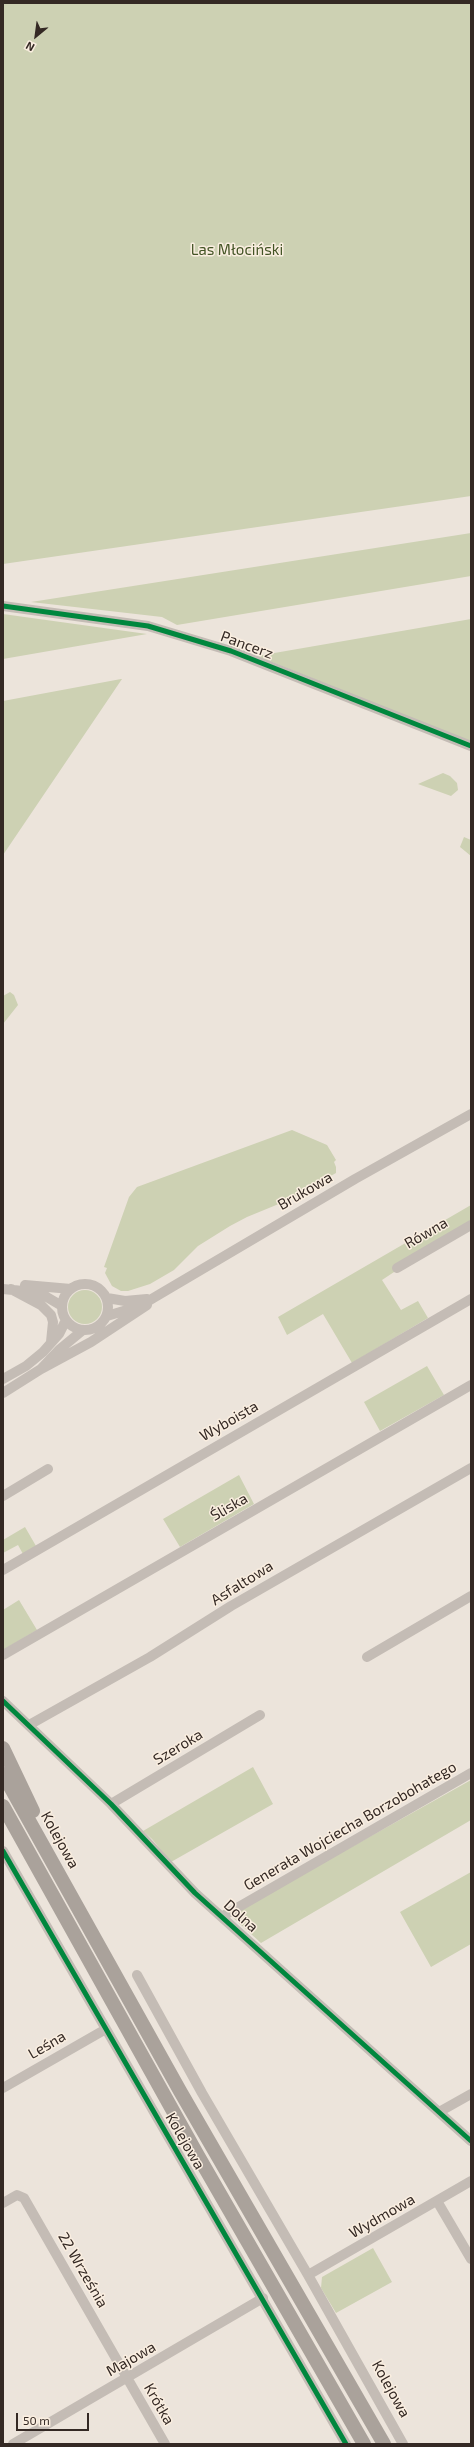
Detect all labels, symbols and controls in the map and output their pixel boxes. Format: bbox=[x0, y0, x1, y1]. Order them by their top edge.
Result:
north arrow bbox=[16, 16, 56, 56]
text: N bbox=[23, 39, 37, 55]
park label: Las Młociński bbox=[191, 241, 283, 259]
street label: Pancerz bbox=[218, 627, 276, 663]
street label: Brukowa bbox=[274, 1168, 336, 1214]
street label: Równa bbox=[401, 1213, 451, 1253]
street label: Wyboista bbox=[197, 1397, 261, 1445]
street label: Śliska bbox=[207, 1489, 251, 1525]
street label: Asfaltowa bbox=[208, 1557, 276, 1609]
street label: Szeroka bbox=[150, 1725, 206, 1769]
street label: Generała Wojciecha Borzobohatego bbox=[240, 1758, 460, 1894]
street label: Kolejowa bbox=[37, 1808, 83, 1872]
street label: Dolna bbox=[220, 1896, 262, 1936]
street label: Leśna bbox=[25, 2027, 69, 2063]
street label: Kolejowa bbox=[162, 2109, 208, 2173]
street label: Wydmowa bbox=[346, 2190, 418, 2242]
street label: 22 Września bbox=[54, 2229, 112, 2311]
street label: Majowa bbox=[103, 2338, 159, 2380]
street label: Kolejowa bbox=[368, 2357, 414, 2421]
street label: Krótka bbox=[140, 2380, 178, 2428]
scale bar bbox=[18, 2405, 91, 2431]
text: 50 m bbox=[23, 2413, 50, 2427]

